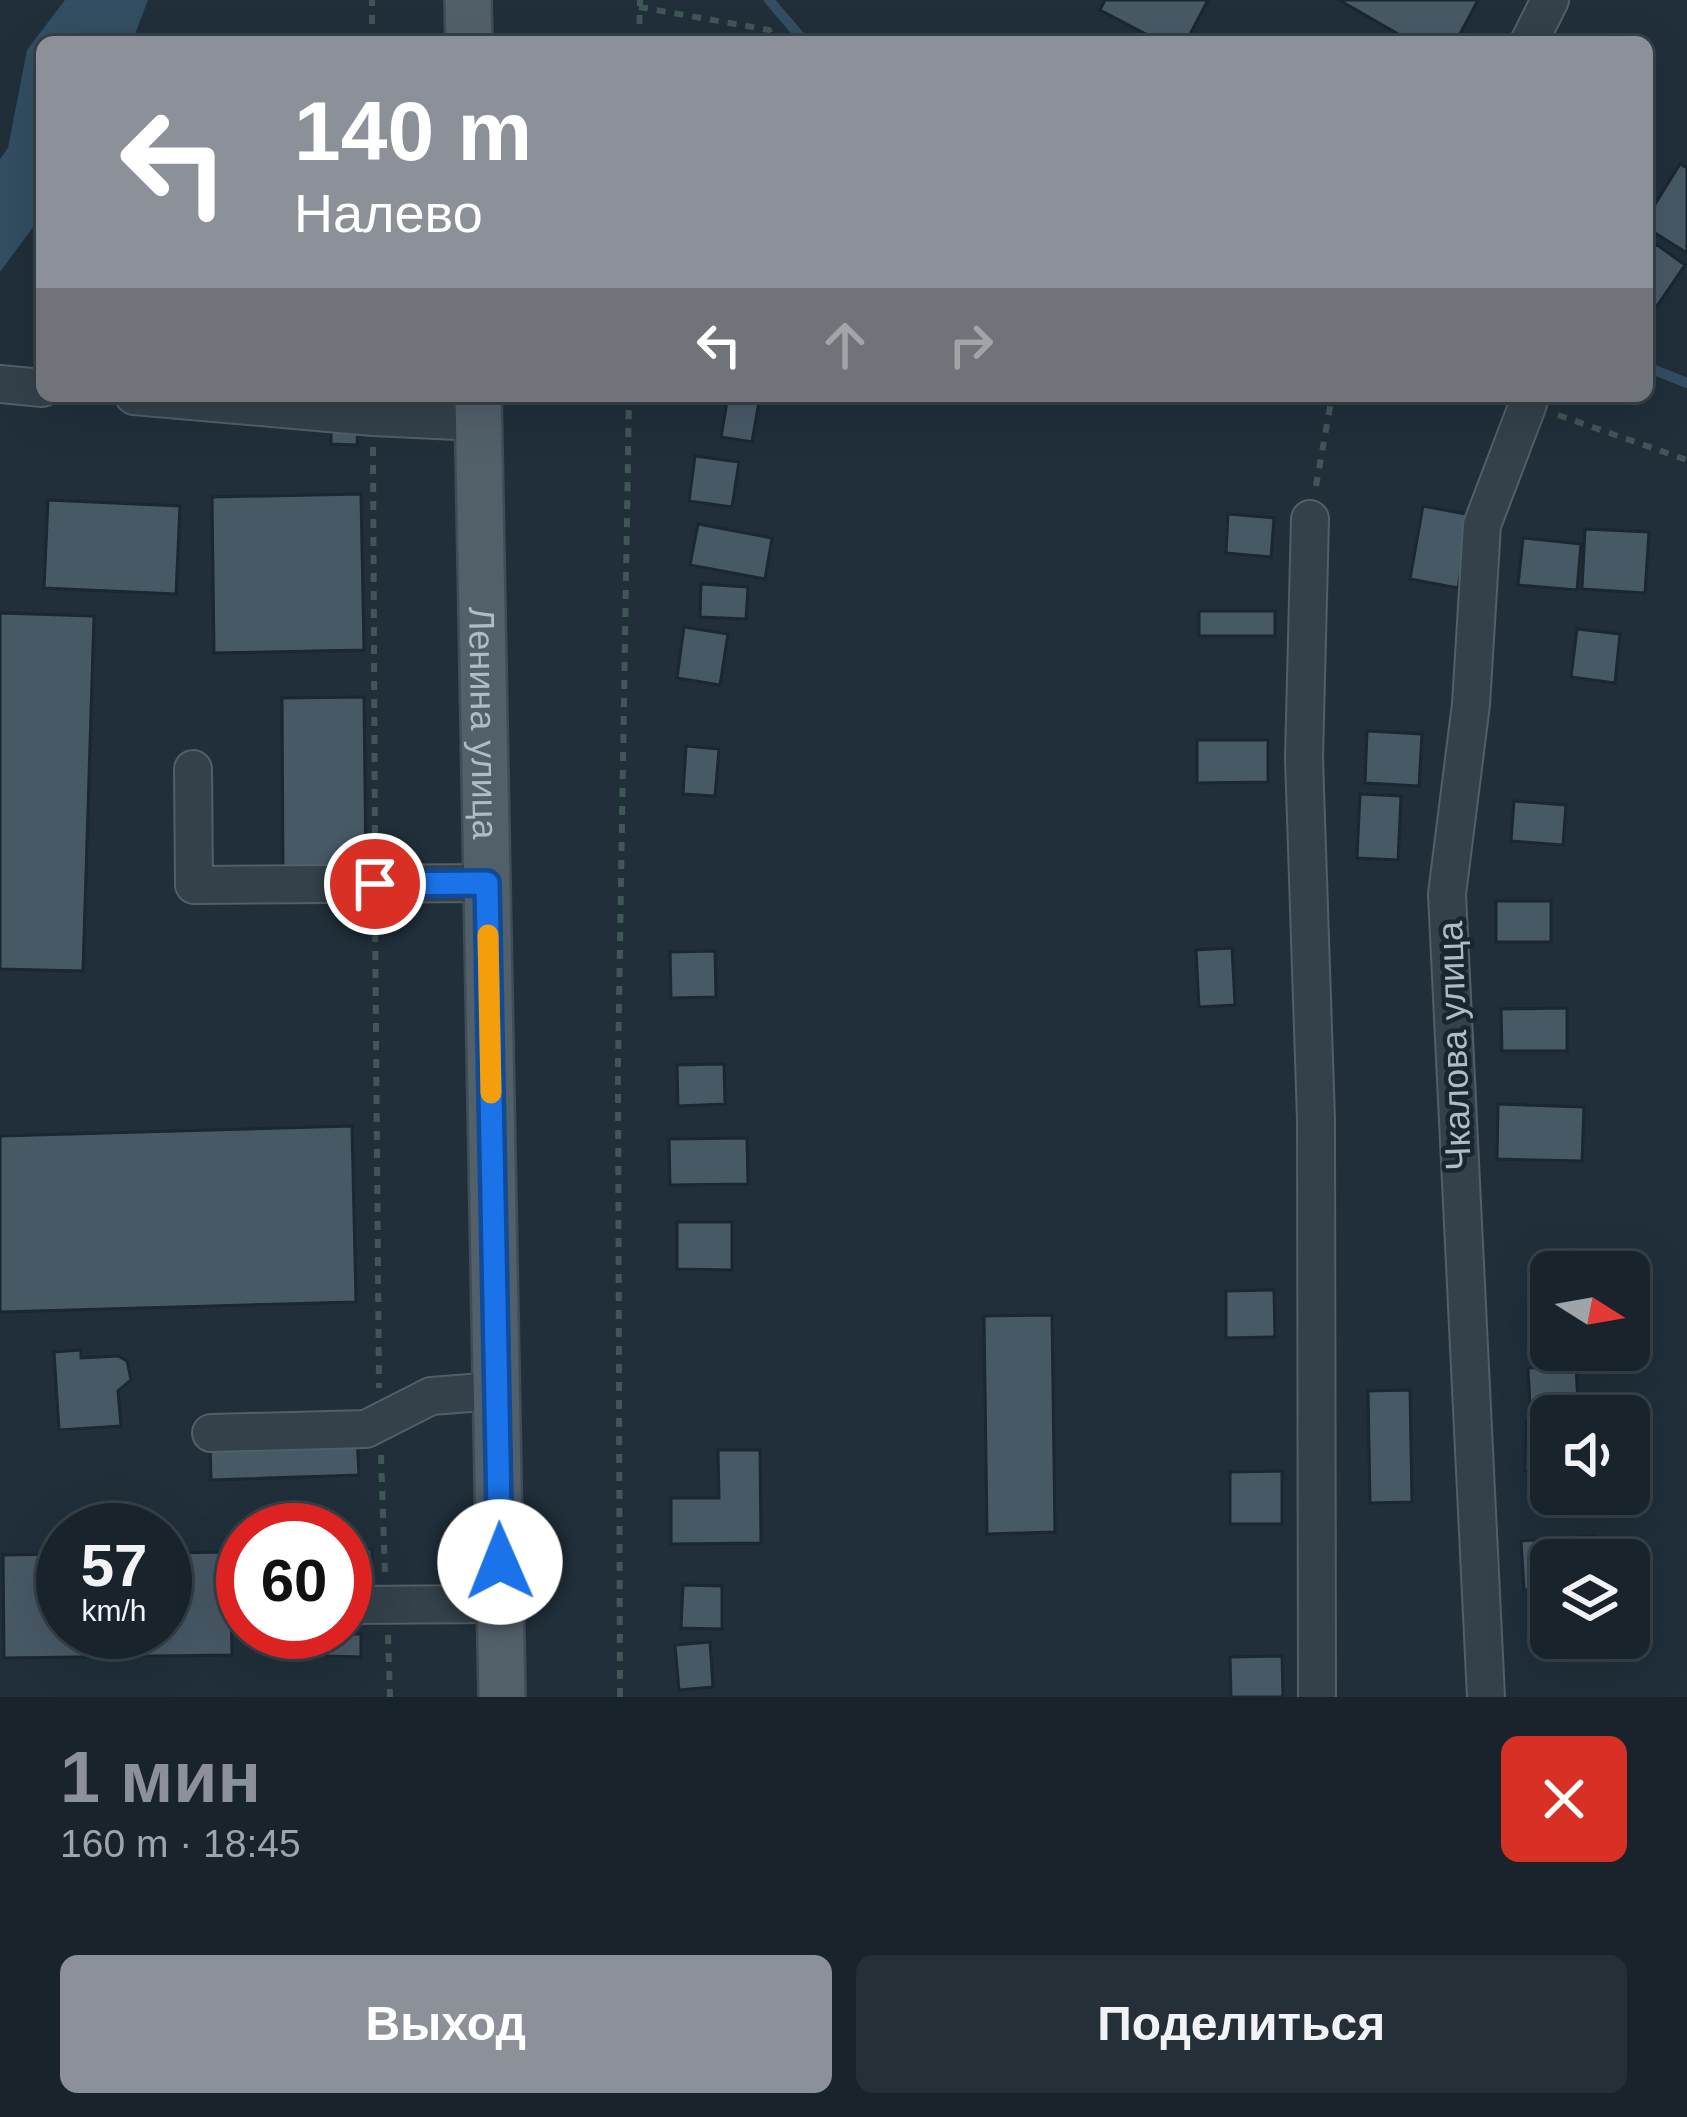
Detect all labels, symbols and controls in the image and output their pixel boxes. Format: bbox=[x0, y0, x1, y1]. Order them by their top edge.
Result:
icon: left bbox=[96, 84, 252, 240]
text: 140 m bbox=[294, 84, 532, 178]
text: Налево bbox=[294, 183, 483, 243]
icon: left bbox=[686, 312, 752, 378]
icon: ahead bbox=[812, 312, 878, 378]
icon: right bbox=[938, 312, 1004, 378]
street label: Ленина улица bbox=[461, 606, 507, 841]
pin bbox=[324, 833, 426, 935]
icon: arrive bbox=[342, 851, 408, 917]
street label: Чкалова улица bbox=[1429, 920, 1479, 1171]
north arrow bbox=[1530, 1251, 1650, 1371]
map controls bbox=[1530, 1251, 1650, 1659]
button: sound bbox=[1530, 1395, 1650, 1515]
position arrow bbox=[437, 1499, 563, 1625]
speed limit sign: 60 bbox=[216, 1503, 372, 1659]
text: 57 bbox=[81, 1532, 147, 1599]
button: layers bbox=[1530, 1539, 1650, 1659]
text: km/h bbox=[81, 1594, 147, 1627]
button: close bbox=[1501, 1736, 1627, 1862]
text: 1 мин bbox=[60, 1737, 261, 1817]
text: 160 m · 18:45 bbox=[60, 1822, 301, 1865]
button: Выход bbox=[60, 1955, 832, 2093]
button: Поделиться bbox=[856, 1955, 1627, 2093]

